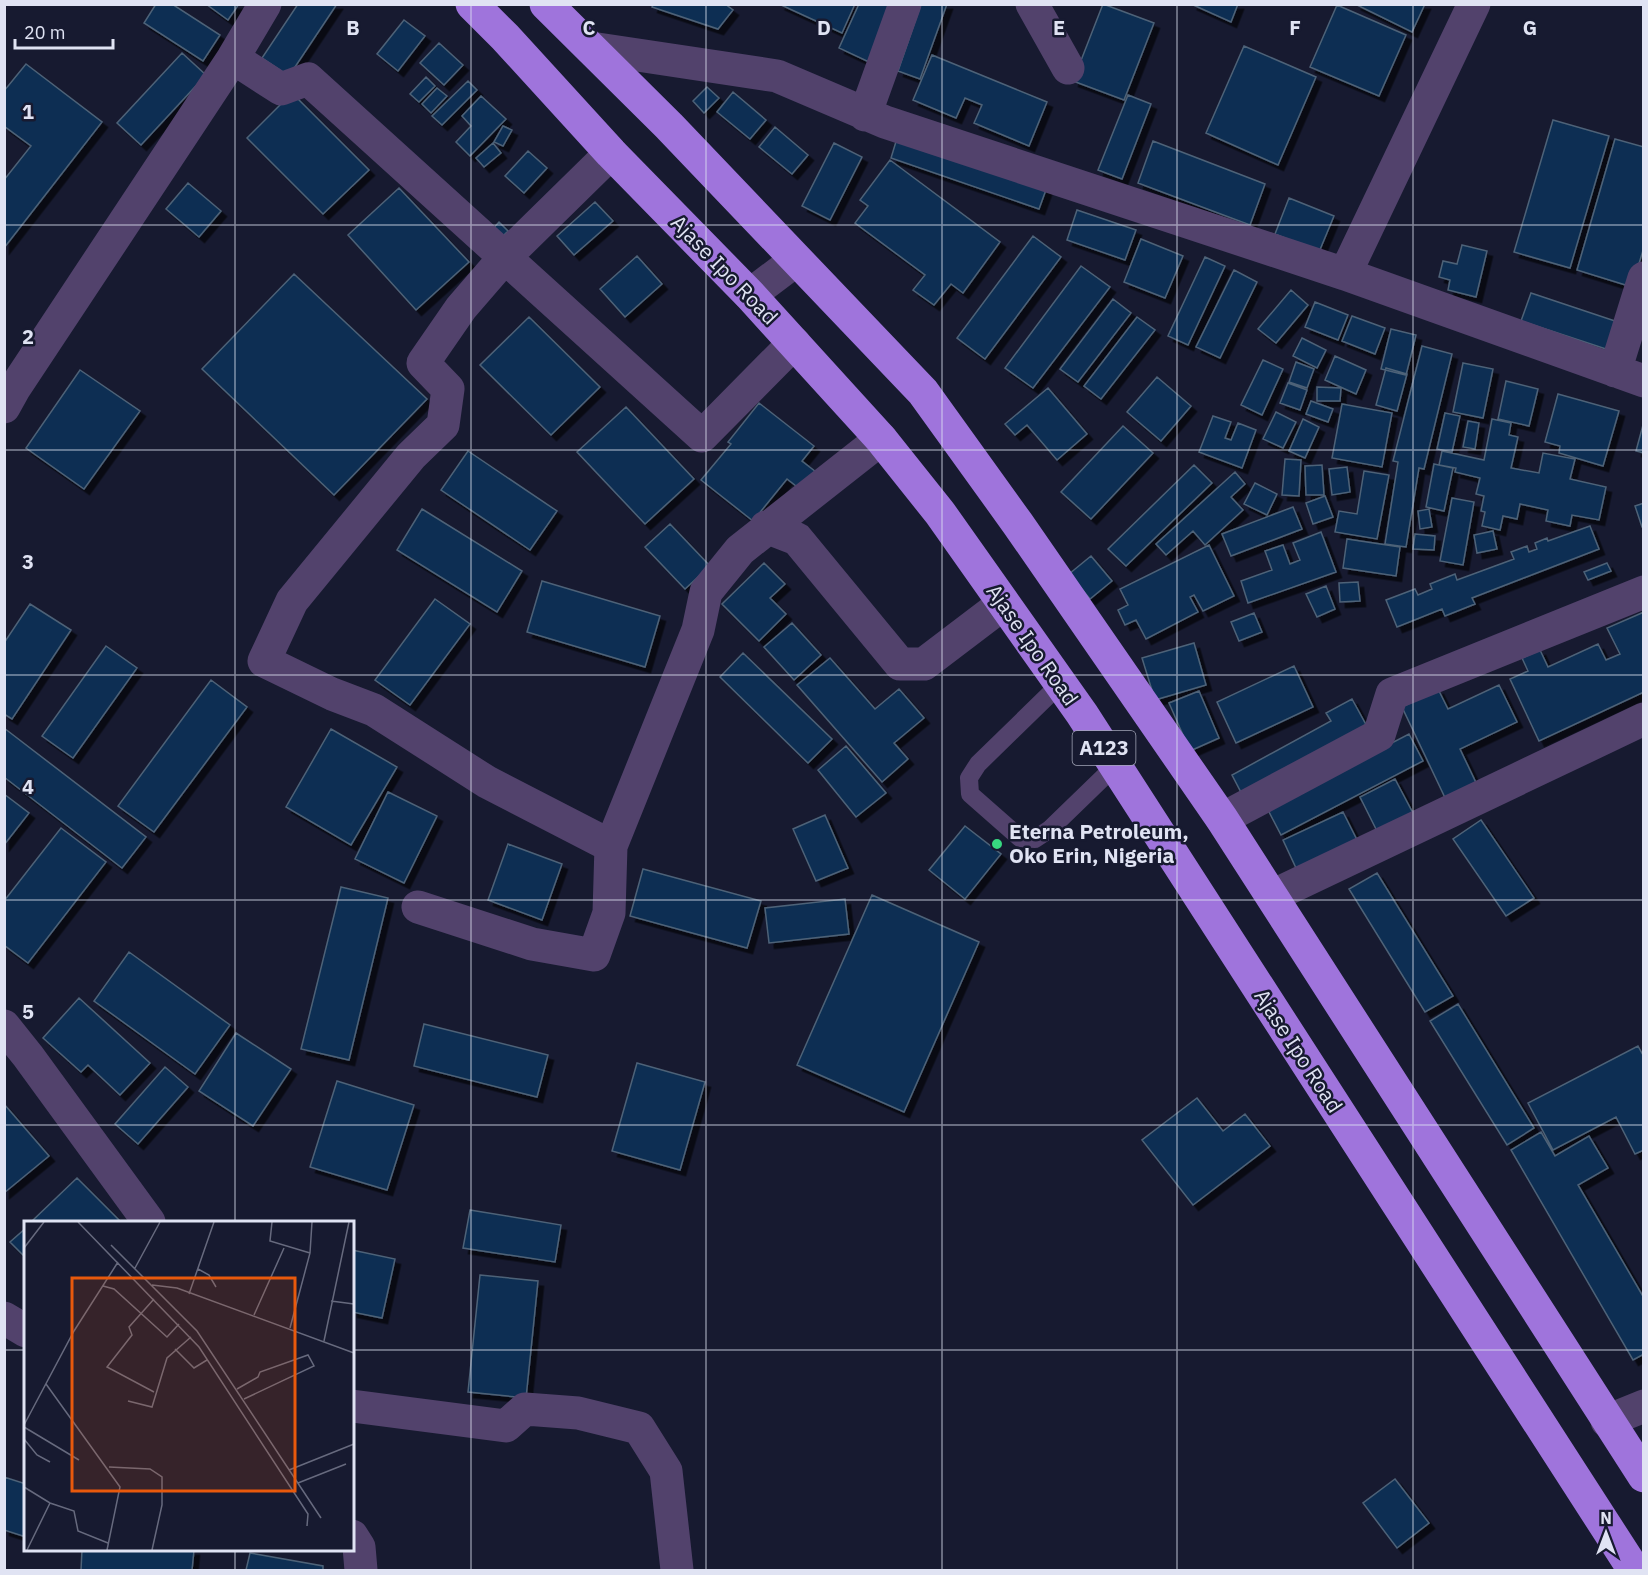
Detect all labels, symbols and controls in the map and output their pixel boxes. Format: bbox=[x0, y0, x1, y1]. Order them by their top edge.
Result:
scale bar bbox=[15, 12, 112, 50]
text: B bbox=[346, 14, 360, 41]
text: C bbox=[582, 14, 596, 41]
text: D bbox=[817, 14, 831, 41]
text: E bbox=[1053, 14, 1065, 41]
text: F bbox=[1289, 14, 1301, 41]
text: G bbox=[1523, 14, 1537, 41]
text: 20 m bbox=[24, 21, 66, 44]
text: 1 bbox=[22, 98, 34, 125]
street label: Ajase Ipo Road bbox=[665, 208, 784, 330]
text: 2 bbox=[22, 323, 34, 350]
text: 3 bbox=[22, 548, 34, 575]
street label: Ajase Ipo Road bbox=[981, 578, 1085, 711]
road number: A123 bbox=[1072, 731, 1136, 765]
text: 4 bbox=[22, 773, 34, 800]
place label: Eterna Petroleum, Oko Erin, Nigeria bbox=[1009, 817, 1189, 869]
marker: Eterna Petroleum, Oko Erin, Nigeria bbox=[990, 837, 1004, 851]
street label: Ajase Ipo Road bbox=[1248, 983, 1349, 1118]
text: 5 bbox=[22, 998, 34, 1025]
inset map bbox=[24, 1221, 354, 1551]
north arrow bbox=[1576, 1503, 1636, 1563]
text: N bbox=[1600, 1508, 1612, 1528]

